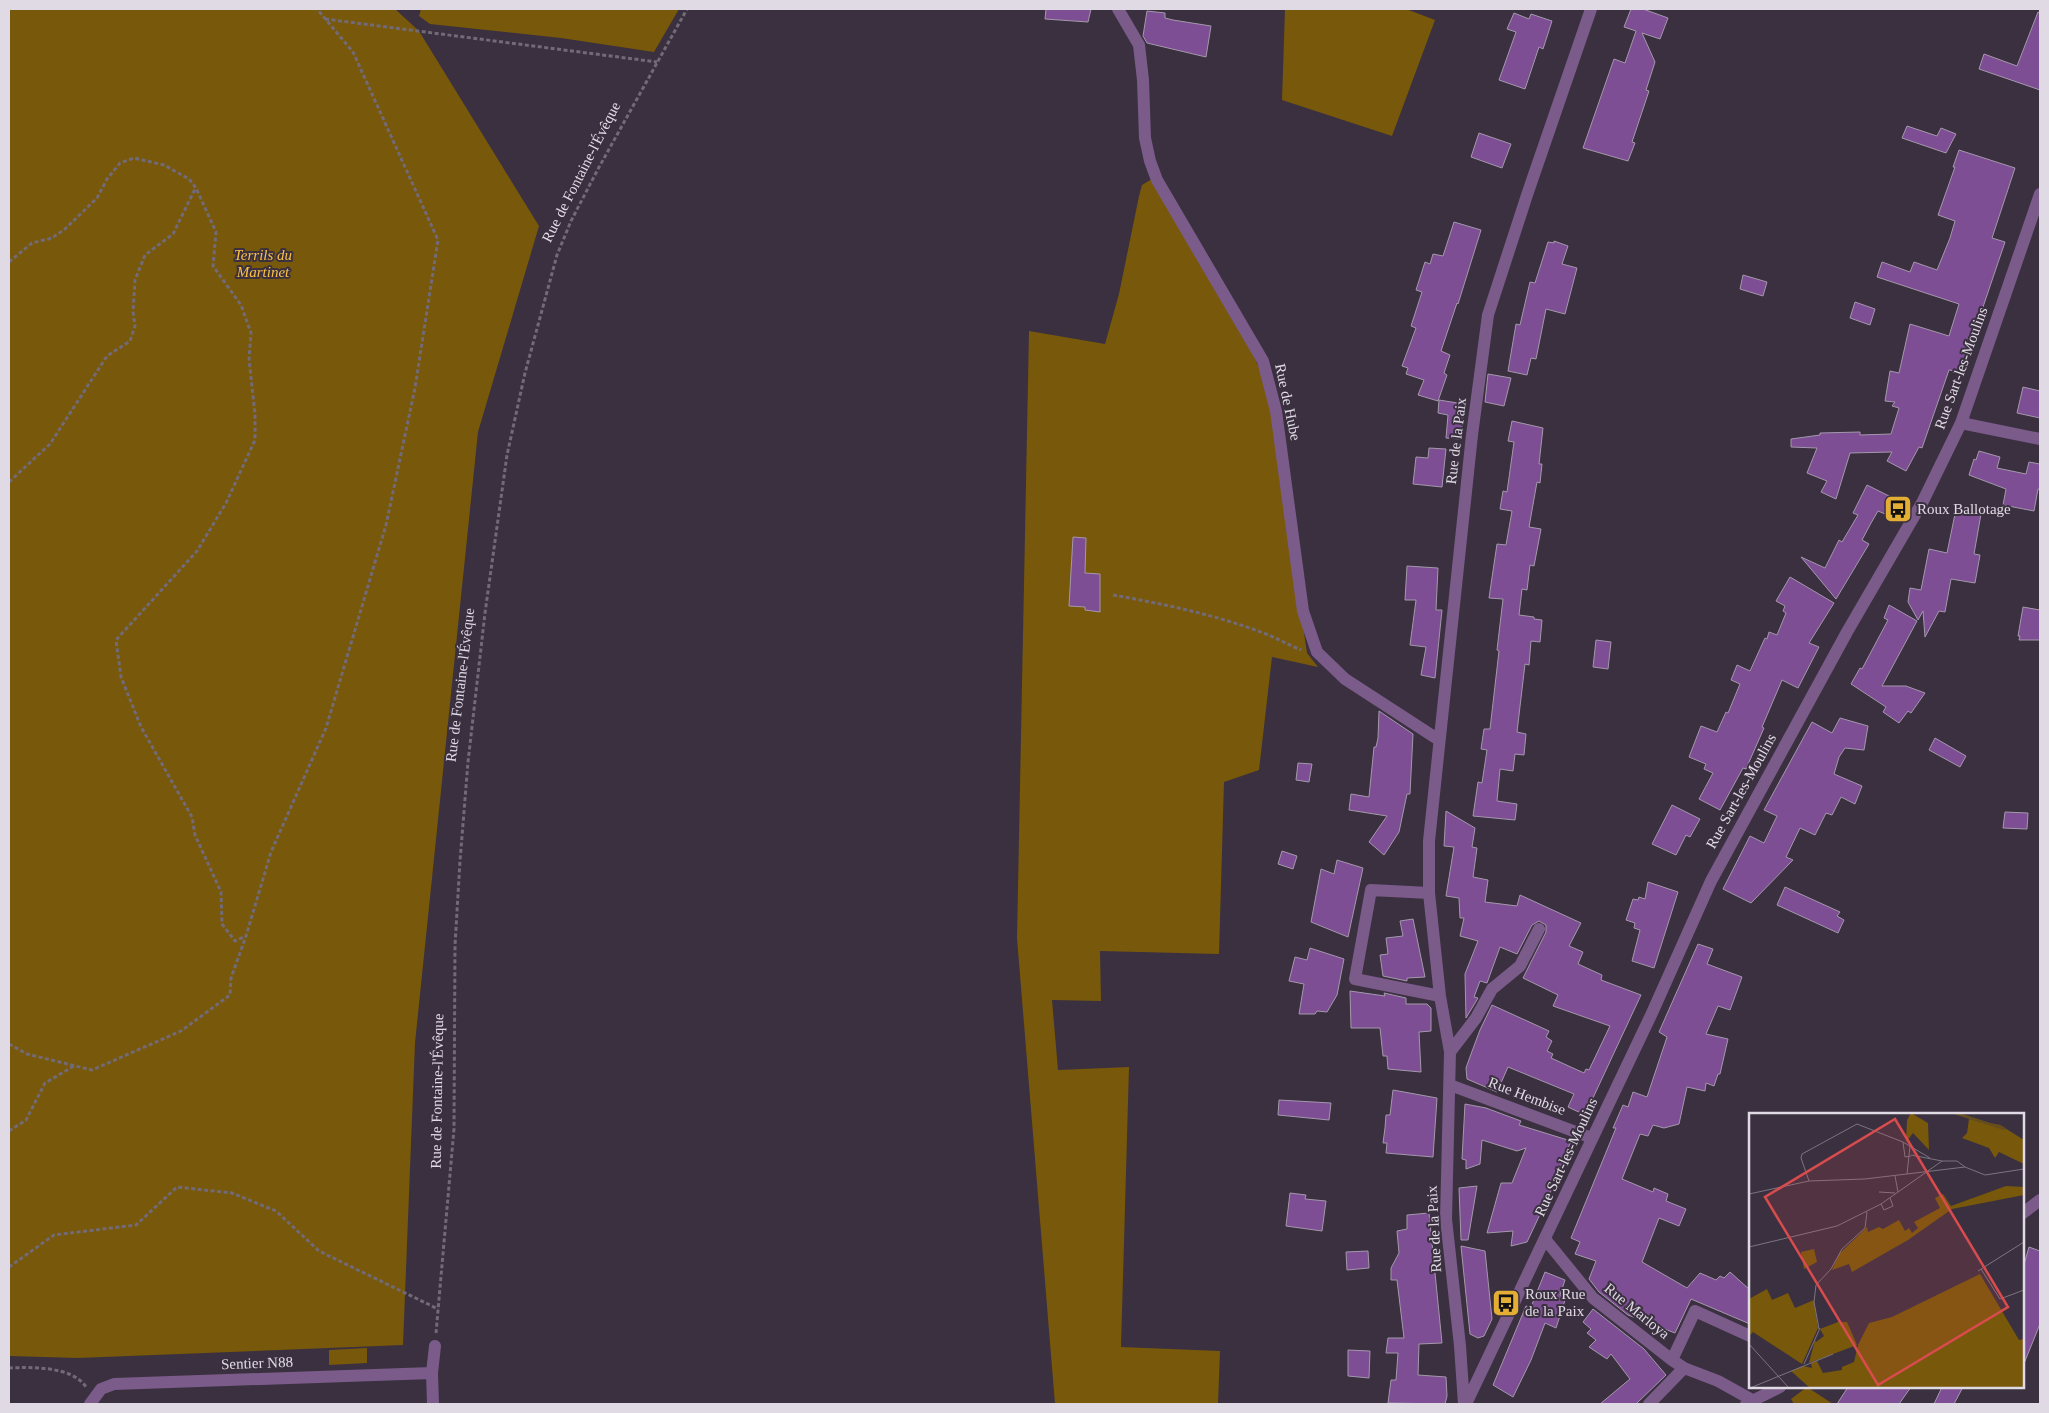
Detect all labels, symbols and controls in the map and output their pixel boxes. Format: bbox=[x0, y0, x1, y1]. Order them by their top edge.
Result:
street label: Rue de Fontaine-l'Évêque bbox=[539, 99, 624, 245]
park label: Terrils du Martinet bbox=[234, 247, 292, 280]
street label: Rue Sart-les-Moulins bbox=[1931, 305, 1991, 431]
street label: Rue de Hube bbox=[1272, 362, 1304, 442]
street label: Rue de la Paix bbox=[1443, 396, 1469, 485]
bus stop icon: Roux Ballotage bbox=[1883, 494, 1913, 524]
place label: Roux Ballotage bbox=[1917, 501, 2011, 517]
street label: Rue de Fontaine-l'Évêque bbox=[443, 607, 477, 763]
street label: Rue Sart-les-Moulins bbox=[1703, 731, 1779, 851]
street label: Rue de Fontaine-l'Évêque bbox=[428, 1013, 446, 1169]
street label: Rue Hembise bbox=[1486, 1074, 1568, 1118]
street label: Rue Sart-les-Moulins bbox=[1532, 1095, 1601, 1219]
inset map bbox=[1749, 1113, 2024, 1388]
street label: Rue de la Paix bbox=[1424, 1185, 1444, 1273]
street label: Rue Marloya bbox=[1601, 1280, 1673, 1342]
place label: Roux Rue de la Paix bbox=[1525, 1286, 1586, 1319]
bus stop icon: Roux Rue de la Paix bbox=[1491, 1288, 1521, 1318]
street label: Sentier N88 bbox=[221, 1354, 293, 1372]

